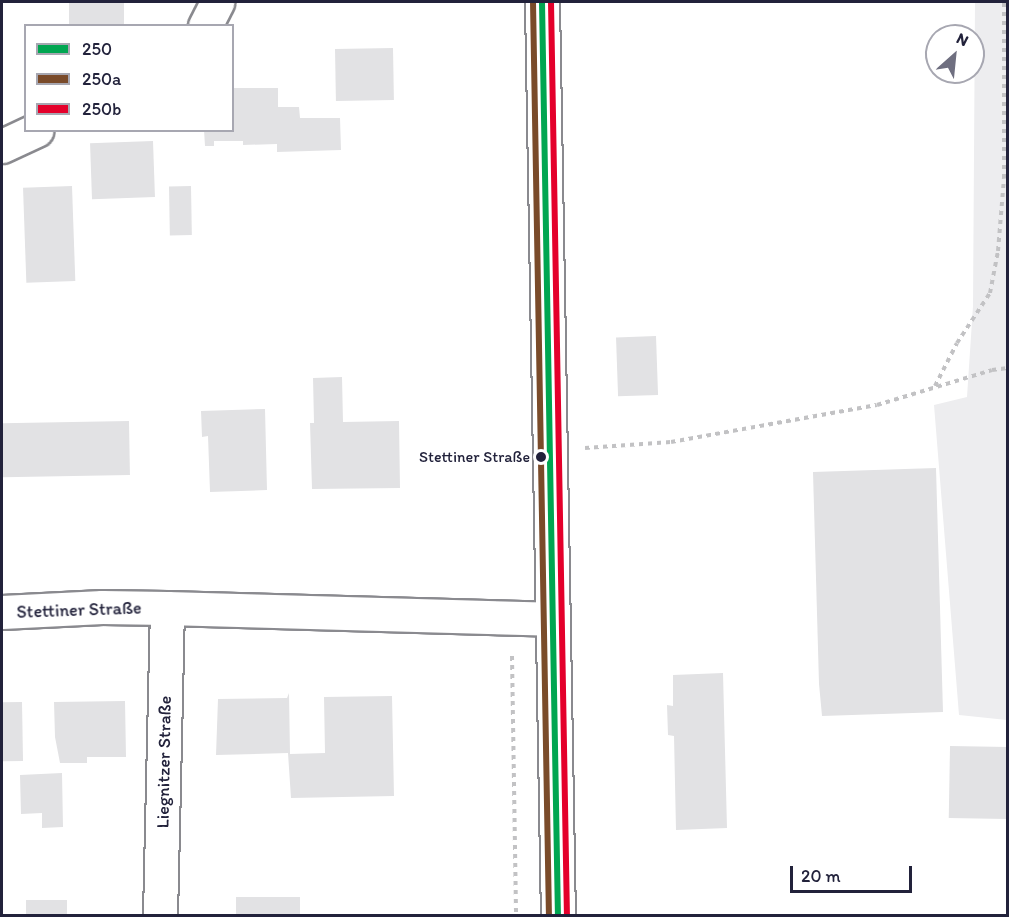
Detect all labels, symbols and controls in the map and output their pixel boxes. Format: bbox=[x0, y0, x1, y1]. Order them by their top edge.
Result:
legend bbox=[24, 24, 234, 132]
north arrow bbox=[925, 24, 985, 84]
text: N bbox=[953, 28, 972, 50]
text: 250 bbox=[82, 38, 112, 60]
text: 250a bbox=[82, 68, 121, 90]
text: 250b bbox=[82, 98, 121, 120]
place label: Stettiner Straße bbox=[419, 447, 530, 467]
marker: Stettiner Straße bbox=[535, 451, 547, 463]
street label: Stettiner Straße bbox=[16, 597, 142, 623]
street label: Liegnitzer Straße bbox=[152, 695, 176, 829]
scale bar bbox=[793, 854, 914, 892]
text: 20 m bbox=[801, 865, 841, 887]

